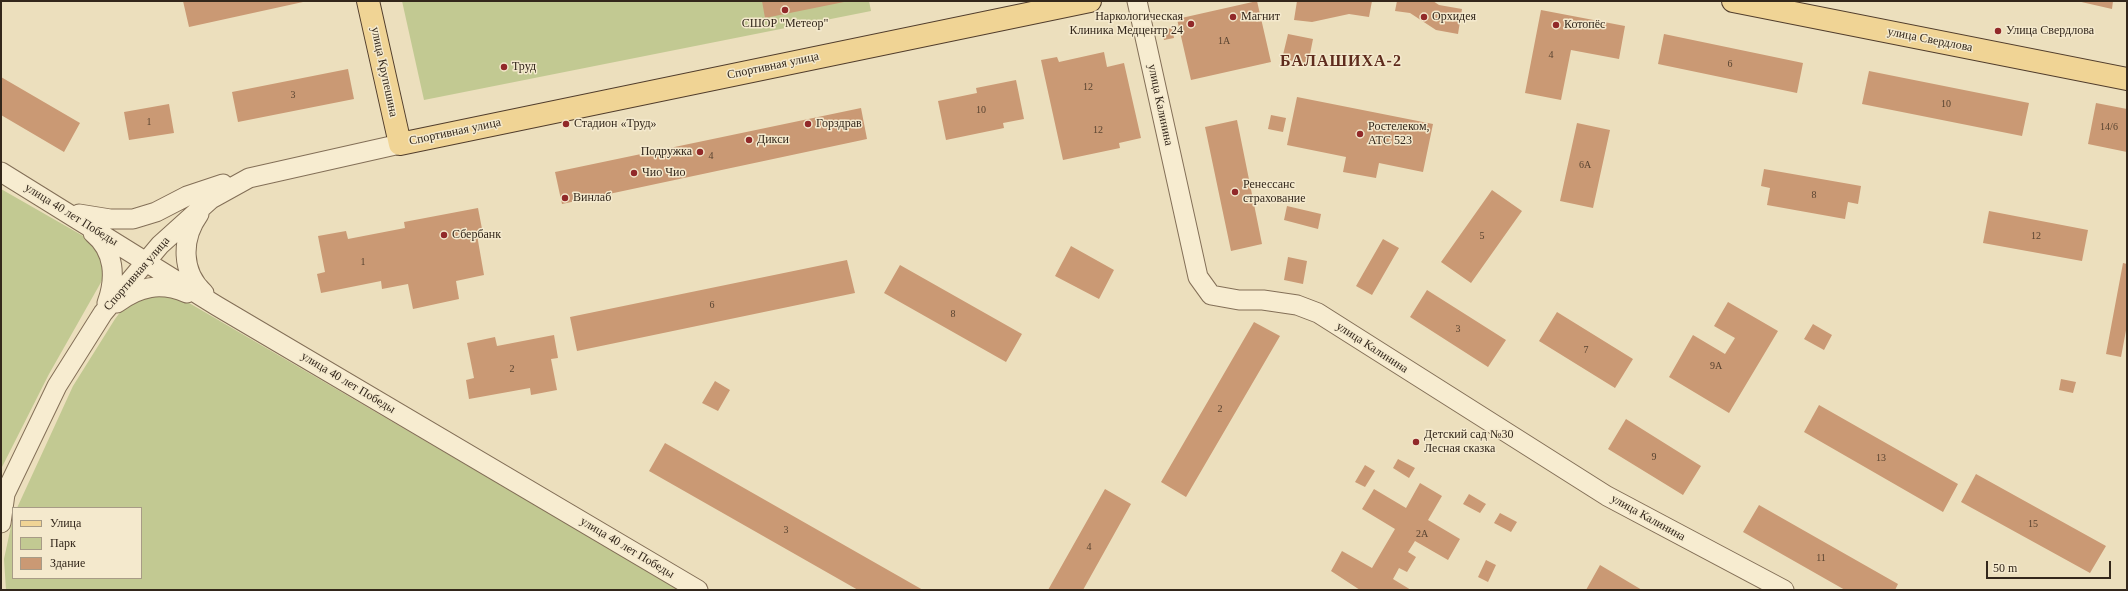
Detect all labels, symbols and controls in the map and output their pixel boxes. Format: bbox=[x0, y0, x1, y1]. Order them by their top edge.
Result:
marker: СШОР "Метеор" bbox=[780, 5, 790, 15]
place label: Наркологическая Клиника Медцентр 24 bbox=[1069, 10, 1183, 38]
place label: Магнит bbox=[1241, 10, 1280, 24]
place label: Орхидея bbox=[1432, 10, 1476, 24]
marker: Магнит bbox=[1228, 12, 1238, 22]
marker: Орхидея bbox=[1419, 12, 1429, 22]
place label: СШОР "Метеор" bbox=[742, 17, 828, 31]
place label: Котопёс bbox=[1564, 18, 1605, 32]
marker: Наркологическая Клиника Медцентр 24 bbox=[1186, 19, 1196, 29]
marker: Котопёс bbox=[1551, 20, 1561, 30]
place label: Улица Свердлова bbox=[2006, 24, 2094, 38]
street label: улица Свердлова bbox=[1886, 25, 1974, 55]
street label: улица Крупешина bbox=[367, 26, 401, 118]
marker: Улица Свердлова bbox=[1993, 26, 2003, 36]
house number: 1А bbox=[1218, 35, 1230, 47]
street label: Спортивная улица bbox=[726, 49, 820, 83]
house number: 4 bbox=[1548, 49, 1554, 61]
district label: БАЛАШИХА-2 bbox=[1280, 52, 1402, 72]
house number: 6 bbox=[1728, 58, 1732, 70]
place label: Труд bbox=[512, 60, 536, 74]
marker: Труд bbox=[499, 62, 509, 72]
street label: улица Калинина bbox=[1144, 63, 1176, 147]
house number: 12 bbox=[1083, 81, 1093, 93]
house number: 3 bbox=[290, 89, 296, 101]
house number: 10 bbox=[1941, 98, 1951, 110]
house number: 10 bbox=[976, 104, 986, 116]
street label: Спортивная улица bbox=[408, 115, 502, 149]
house number: 1 bbox=[146, 116, 152, 128]
place label: Стадион «Труд» bbox=[574, 117, 657, 131]
place label: Горздрав bbox=[816, 117, 862, 131]
marker: Стадион «Труд» bbox=[561, 119, 571, 129]
marker: Горздрав bbox=[803, 119, 813, 129]
place label: Ростелеком, АТС 523 bbox=[1368, 120, 1429, 148]
house number: 14/6 bbox=[2100, 121, 2118, 133]
house number: 12 bbox=[1093, 124, 1103, 136]
marker: Ростелеком, АТС 523 bbox=[1355, 129, 1365, 139]
place label: Дикси bbox=[757, 133, 789, 147]
marker: Дикси bbox=[744, 135, 754, 145]
place label: Подружка bbox=[641, 145, 692, 159]
marker: Подружка bbox=[695, 147, 705, 157]
house number: 4 bbox=[708, 150, 714, 162]
house number: 6А bbox=[1579, 159, 1591, 171]
place label: Чио Чио bbox=[642, 166, 685, 180]
marker: Чио Чио bbox=[629, 168, 639, 178]
place label: Ренессанс страхование bbox=[1243, 178, 1306, 206]
street label: улица 40 лет Победы bbox=[22, 181, 120, 249]
marker: Ренессанс страхование bbox=[1230, 187, 1240, 197]
house number: 8 bbox=[1812, 189, 1816, 201]
place label: Винлаб bbox=[573, 191, 611, 205]
marker: Винлаб bbox=[560, 193, 570, 203]
place label: Сбербанк bbox=[452, 228, 501, 242]
marker: Сбербанк bbox=[439, 230, 449, 240]
house number: 5 bbox=[1480, 230, 1484, 242]
house number: 12 bbox=[2031, 230, 2041, 242]
street label: Спортивная улица bbox=[101, 234, 173, 314]
house number: 1 bbox=[360, 256, 366, 268]
house number: 6 bbox=[710, 299, 714, 311]
house number: 8 bbox=[950, 308, 956, 320]
street label: улица Калинина bbox=[1333, 319, 1411, 377]
house number: 3 bbox=[1456, 323, 1460, 335]
house number: 7 bbox=[1584, 344, 1588, 356]
street label: улица 40 лет Победы bbox=[298, 349, 398, 417]
house number: 9А bbox=[1710, 360, 1722, 372]
house number: 2 bbox=[510, 363, 514, 375]
house number: 2 bbox=[1218, 403, 1222, 415]
place label: Детский сад №30 Лесная сказка bbox=[1424, 428, 1513, 456]
marker: Детский сад №30 Лесная сказка bbox=[1411, 437, 1421, 447]
house number: 9 bbox=[1652, 451, 1656, 463]
house number: 13 bbox=[1876, 452, 1886, 464]
street label: улица Калинина bbox=[1608, 492, 1688, 544]
legend bbox=[12, 507, 142, 579]
street label: улица 40 лет Победы bbox=[577, 514, 677, 582]
text: Улица bbox=[50, 516, 81, 530]
house number: 15 bbox=[2028, 518, 2038, 530]
house number: 3 bbox=[784, 524, 788, 536]
house number: 2А bbox=[1416, 528, 1428, 540]
text: Парк bbox=[50, 536, 76, 550]
house number: 4 bbox=[1086, 541, 1092, 553]
house number: 11 bbox=[1816, 552, 1826, 564]
scale bar bbox=[1988, 553, 2113, 579]
text: Здание bbox=[50, 556, 85, 570]
text: 50 m bbox=[1993, 561, 2017, 575]

